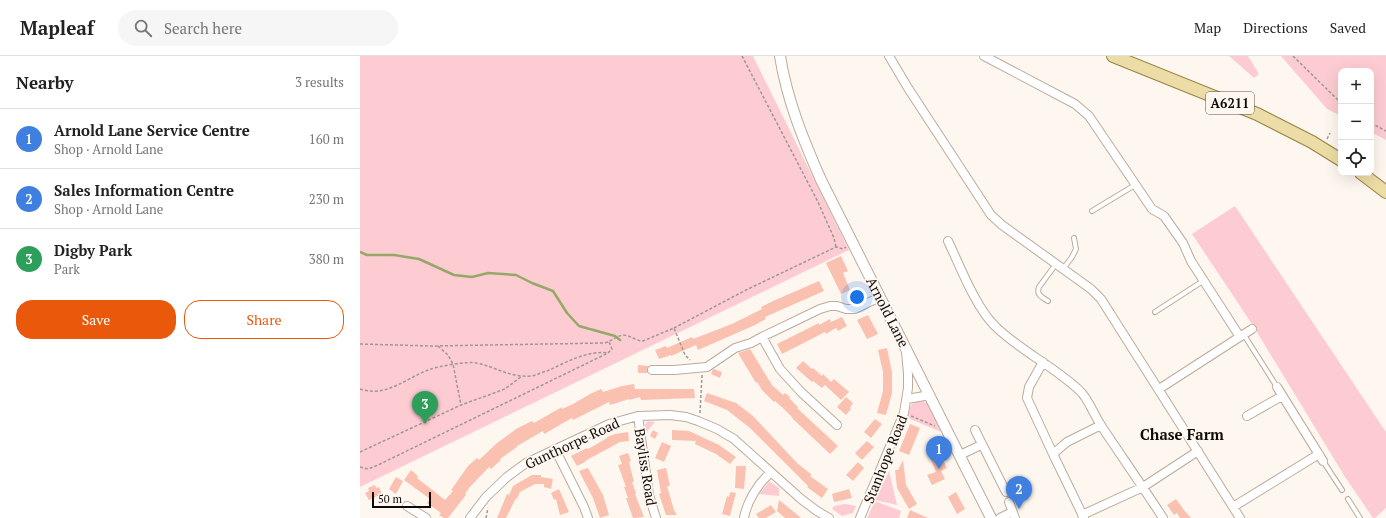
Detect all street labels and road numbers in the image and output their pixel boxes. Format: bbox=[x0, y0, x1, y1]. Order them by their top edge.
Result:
road number: A6211 bbox=[1206, 92, 1254, 114]
street label: Arnold Lane bbox=[862, 274, 914, 350]
street label: Stanhope Road bbox=[859, 412, 911, 506]
street label: Gunthorpe Road bbox=[522, 413, 622, 473]
street label: Bayliss Road bbox=[631, 427, 662, 507]

